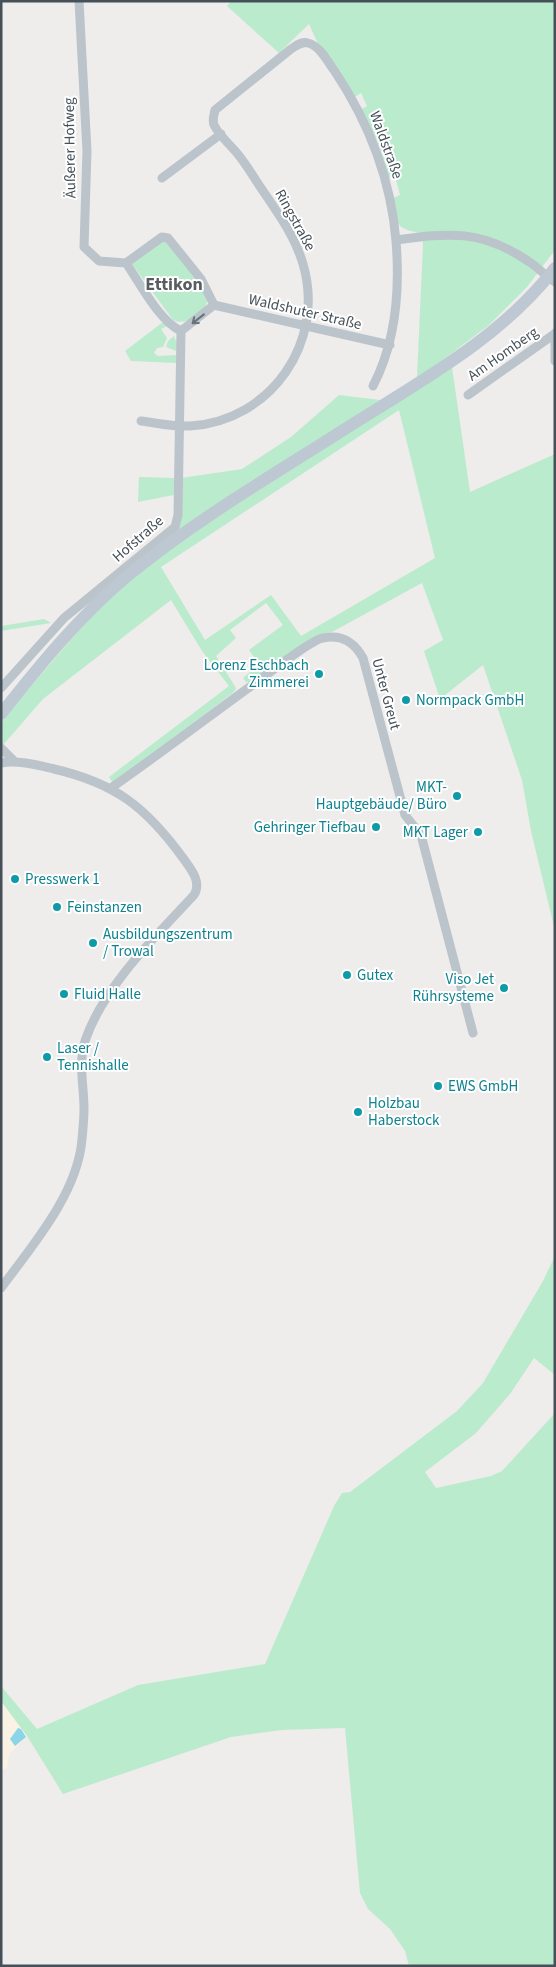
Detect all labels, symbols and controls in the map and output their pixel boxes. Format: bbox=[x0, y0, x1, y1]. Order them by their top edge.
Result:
street label: Äußerer Hofweg bbox=[59, 97, 81, 199]
street label: Waldstraße bbox=[364, 108, 408, 182]
street label: Ringstraße bbox=[269, 185, 321, 255]
district label: Ettikon bbox=[145, 272, 203, 297]
street label: Waldshuter Straße bbox=[246, 289, 364, 335]
one-way arrow bbox=[192, 313, 205, 324]
street label: Am Homberg bbox=[463, 322, 543, 386]
street label: Hofstraße bbox=[108, 511, 168, 567]
place label: Lorenz Eschbach Zimmerei bbox=[204, 655, 309, 693]
street label: Unter Greut bbox=[366, 656, 406, 732]
marker: Lorenz Eschbach Zimmerei bbox=[313, 668, 325, 680]
place label: Normpack GmbH bbox=[416, 690, 524, 711]
marker: Normpack GmbH bbox=[400, 694, 412, 706]
place label: MKT- Hauptgebäude/ Büro bbox=[316, 777, 447, 815]
marker: MKT- Hauptgebäude/ Büro bbox=[451, 790, 463, 802]
place label: Gehringer Tiefbau bbox=[254, 817, 366, 838]
marker: Gehringer Tiefbau bbox=[370, 821, 382, 833]
place label: MKT Lager bbox=[403, 822, 469, 843]
marker: MKT Lager bbox=[472, 826, 484, 838]
place label: Presswerk 1 bbox=[25, 869, 100, 890]
marker: Presswerk 1 bbox=[9, 873, 21, 885]
place label: Feinstanzen bbox=[67, 897, 142, 918]
marker: Feinstanzen bbox=[51, 901, 63, 913]
place label: Ausbildungszentrum / Trowal bbox=[103, 924, 233, 962]
marker: Ausbildungszentrum / Trowal bbox=[87, 937, 99, 949]
place label: Gutex bbox=[357, 965, 394, 986]
marker: Gutex bbox=[341, 969, 353, 981]
place label: Viso Jet Rührsysteme bbox=[413, 969, 494, 1007]
marker: Viso Jet Rührsysteme bbox=[498, 982, 510, 994]
place label: Fluid Halle bbox=[74, 984, 141, 1005]
marker: Fluid Halle bbox=[58, 988, 70, 1000]
place label: Laser / Tennishalle bbox=[57, 1038, 129, 1076]
marker: Laser / Tennishalle bbox=[41, 1051, 53, 1063]
place label: EWS GmbH bbox=[448, 1076, 518, 1097]
marker: EWS GmbH bbox=[432, 1080, 444, 1092]
place label: Holzbau Haberstock bbox=[368, 1093, 440, 1131]
marker: Holzbau Haberstock bbox=[352, 1106, 364, 1118]

